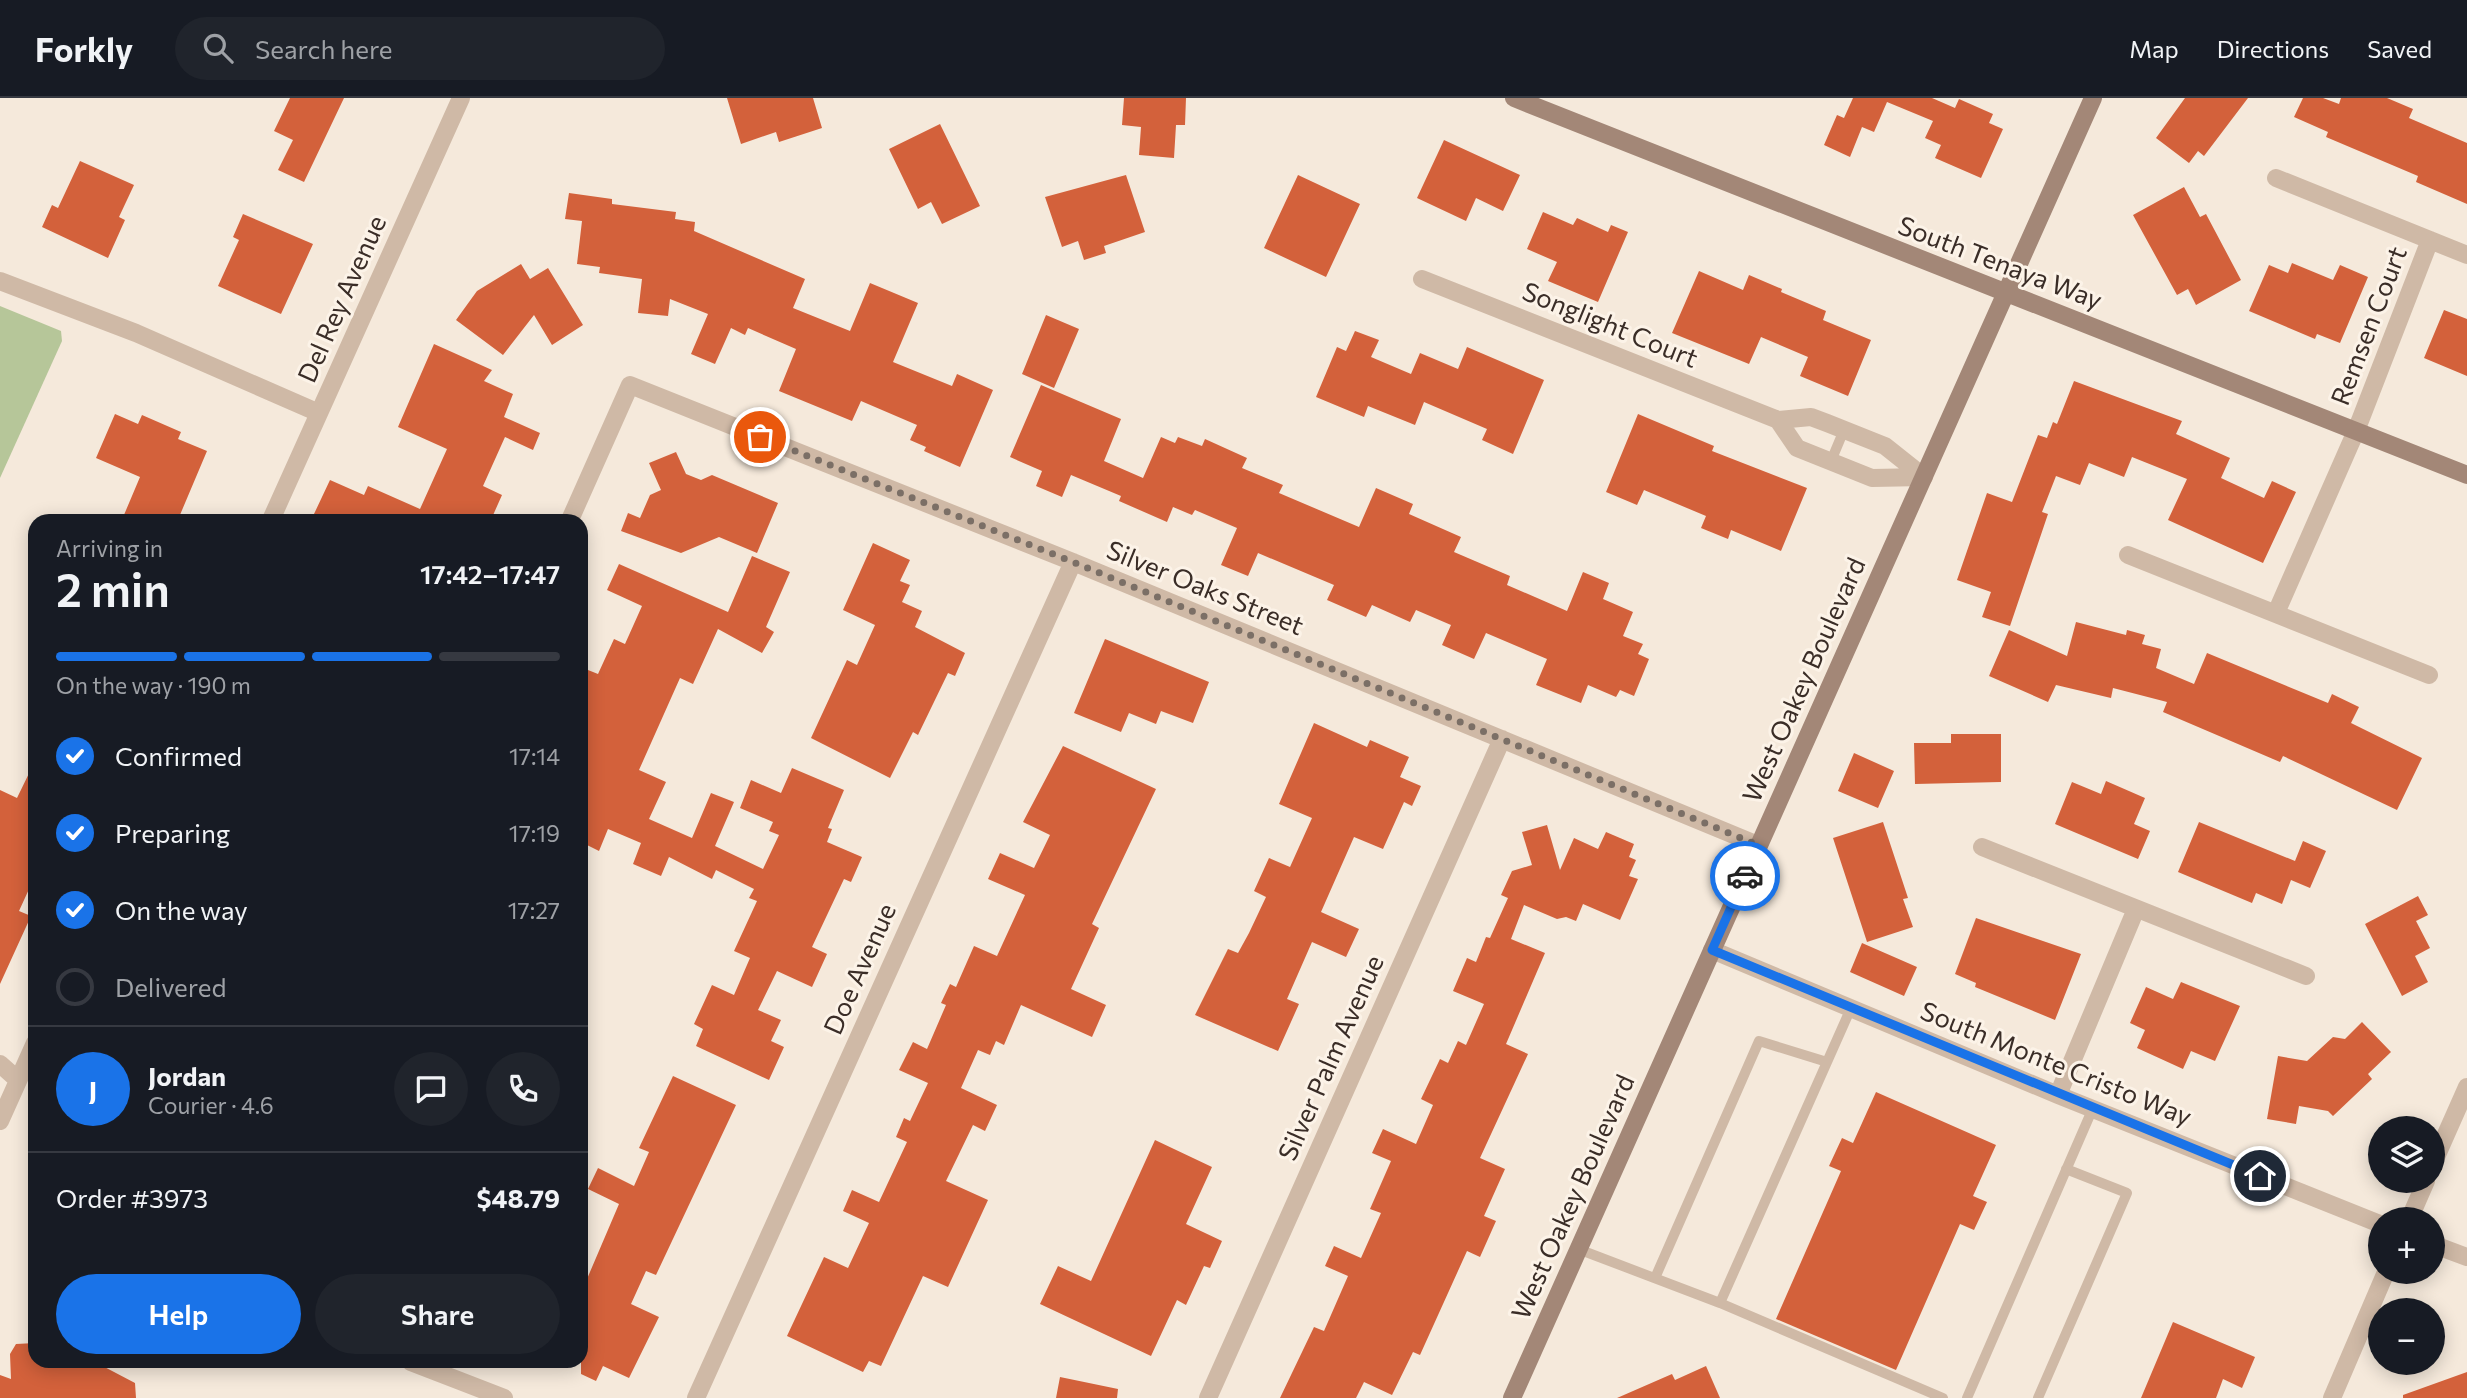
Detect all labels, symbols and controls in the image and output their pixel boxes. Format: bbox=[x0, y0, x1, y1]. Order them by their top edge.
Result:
search box bbox=[175, 17, 665, 80]
text: Forkly bbox=[35, 28, 133, 69]
icon: search bbox=[199, 29, 237, 67]
text: Search here bbox=[255, 33, 393, 64]
text: Map bbox=[2129, 34, 2179, 63]
text: Directions bbox=[2217, 34, 2329, 63]
text: Saved bbox=[2367, 34, 2432, 63]
street label: South Tenaya Way bbox=[1894, 208, 2107, 315]
street label: Del Rey Avenue bbox=[290, 210, 391, 387]
street label: Remsen Court bbox=[2323, 242, 2412, 409]
street label: Songlight Court bbox=[1518, 274, 1703, 373]
pin bbox=[730, 407, 790, 467]
icon: bag bbox=[741, 418, 779, 456]
street label: Silver Oaks Street bbox=[1103, 533, 1309, 640]
text: Arriving in bbox=[56, 534, 163, 562]
street label: West Oakey Boulevard bbox=[1735, 552, 1871, 806]
text: 17:42–17:47 bbox=[420, 558, 560, 589]
text: 2 min bbox=[56, 560, 170, 616]
text: On the way · 190 m bbox=[56, 671, 251, 699]
icon: check bbox=[56, 737, 94, 775]
text: Confirmed bbox=[115, 740, 242, 771]
text: 17:14 bbox=[509, 742, 560, 770]
icon: check bbox=[56, 814, 94, 852]
text: Preparing bbox=[115, 817, 230, 848]
text: 17:19 bbox=[509, 819, 560, 847]
courier bbox=[1710, 841, 1780, 911]
icon: car bbox=[1726, 857, 1764, 895]
icon: check bbox=[56, 891, 94, 929]
text: On the way bbox=[115, 894, 248, 925]
text: 17:27 bbox=[508, 896, 560, 924]
street label: Doe Avenue bbox=[816, 898, 901, 1039]
street label: Silver Palm Avenue bbox=[1270, 950, 1389, 1165]
text: Delivered bbox=[115, 971, 226, 1002]
street label: South Monte Cristo Way bbox=[1916, 994, 2197, 1131]
button: chat bbox=[394, 1052, 468, 1126]
button: phone bbox=[486, 1052, 560, 1126]
text: Jordan bbox=[148, 1060, 226, 1091]
street label: West Oakey Boulevard bbox=[1504, 1069, 1640, 1323]
text: J bbox=[89, 1074, 97, 1105]
text: Courier · 4.6 bbox=[148, 1091, 274, 1119]
map controls bbox=[2368, 1116, 2445, 1375]
button: layers bbox=[2368, 1116, 2445, 1193]
pin bbox=[2230, 1146, 2290, 1206]
icon: home bbox=[2241, 1157, 2279, 1195]
text: Order #3973 bbox=[56, 1182, 208, 1213]
text: $48.79 bbox=[477, 1182, 560, 1213]
button: + bbox=[2368, 1207, 2445, 1284]
button: Help bbox=[56, 1274, 301, 1354]
button: Share bbox=[315, 1274, 560, 1354]
button: − bbox=[2368, 1298, 2445, 1375]

